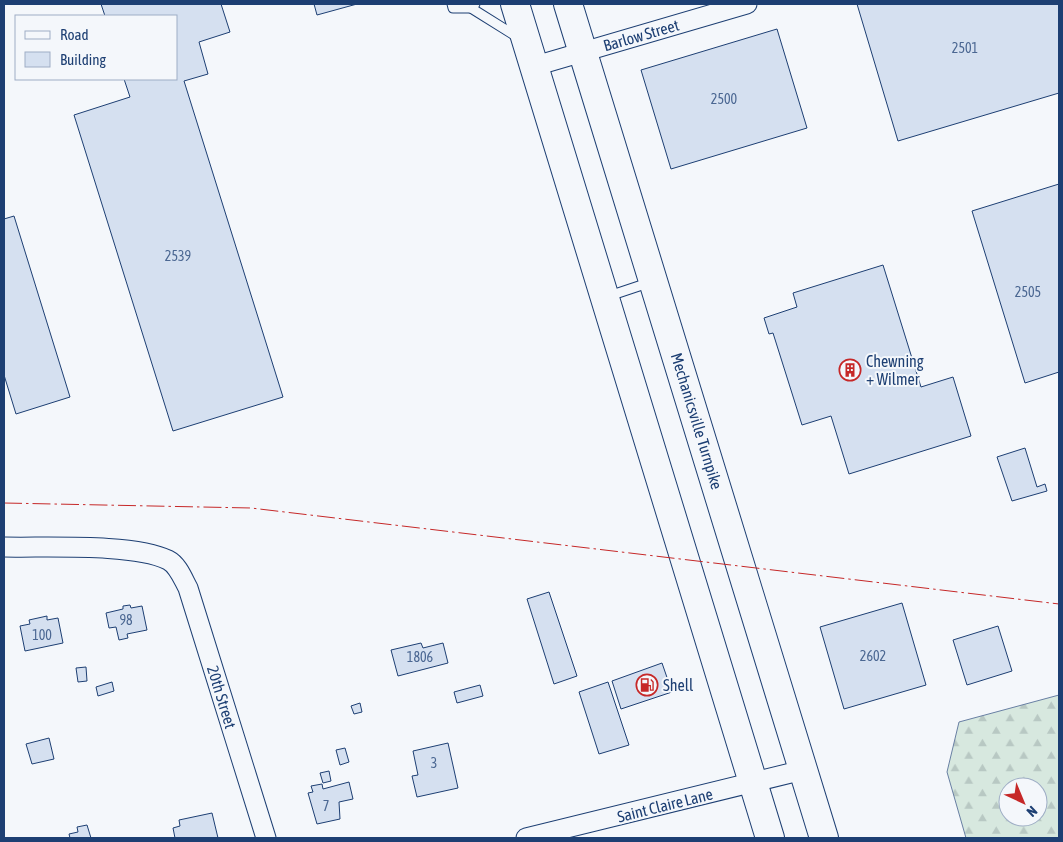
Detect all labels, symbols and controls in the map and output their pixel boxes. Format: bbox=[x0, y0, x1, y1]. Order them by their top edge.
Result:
legend bbox=[15, 15, 178, 80]
street label: Barlow Street bbox=[601, 15, 681, 54]
text: Road bbox=[60, 26, 89, 43]
house number: 2501 bbox=[952, 40, 978, 56]
text: Building bbox=[60, 51, 106, 68]
house number: 2500 bbox=[711, 91, 738, 107]
house number: 2539 bbox=[165, 248, 191, 264]
house number: 2505 bbox=[1015, 284, 1041, 300]
street label: Mechanicsville Turnpike bbox=[667, 351, 726, 492]
place label: Chewning + Wilmer bbox=[866, 352, 924, 388]
building icon: Chewning + Wilmer bbox=[838, 358, 862, 382]
house number: 98 bbox=[119, 612, 133, 628]
house number: 100 bbox=[32, 627, 52, 643]
house number: 2602 bbox=[860, 648, 886, 664]
house number: 1806 bbox=[407, 649, 434, 665]
street label: 20th Street bbox=[204, 663, 240, 731]
fuel station icon: Shell bbox=[635, 673, 659, 697]
place label: Shell bbox=[663, 676, 694, 694]
house number: 3 bbox=[431, 755, 437, 771]
north arrow bbox=[998, 777, 1048, 827]
street label: Saint Claire Lane bbox=[615, 784, 715, 826]
house number: 7 bbox=[323, 798, 329, 814]
text: N bbox=[1024, 803, 1041, 820]

